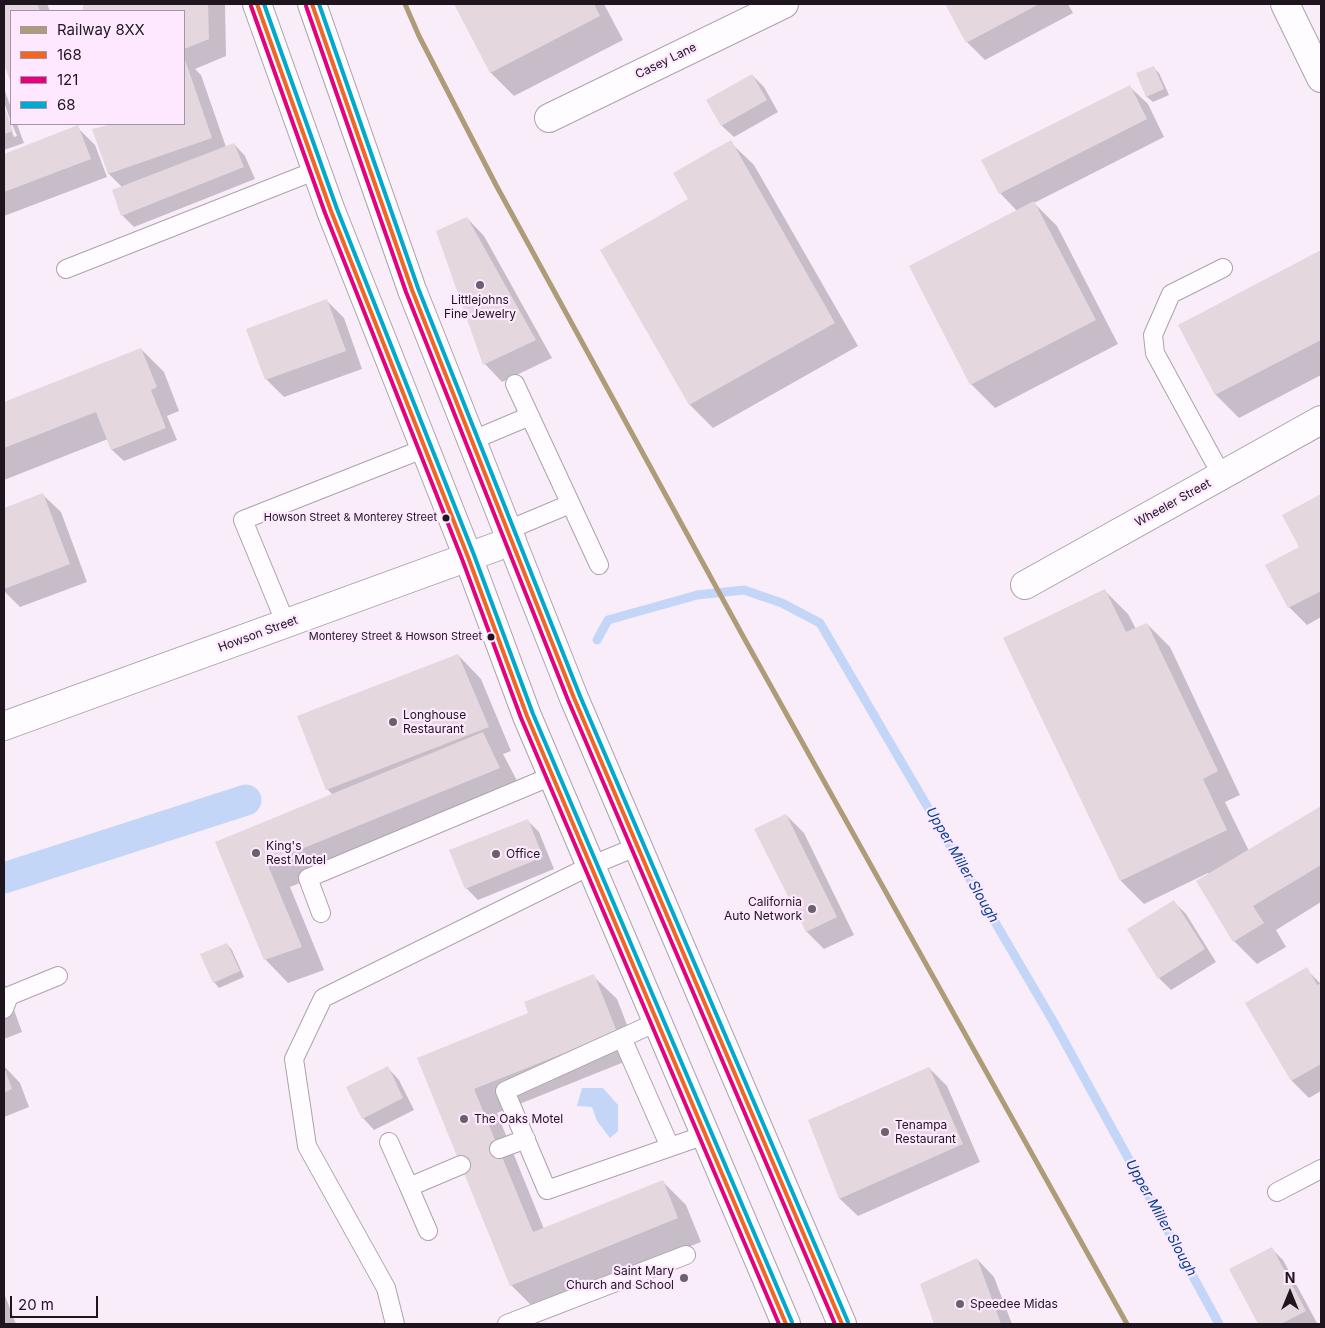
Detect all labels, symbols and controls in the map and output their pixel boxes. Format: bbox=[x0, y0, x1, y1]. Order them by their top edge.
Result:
legend bbox=[10, 10, 185, 125]
text: Railway 8XX bbox=[57, 20, 145, 39]
street label: Casey Lane bbox=[633, 40, 699, 82]
text: 168 bbox=[57, 45, 82, 64]
text: 121 bbox=[57, 70, 78, 89]
text: 68 bbox=[57, 95, 76, 114]
marker: Littlejohns Fine Jewelry bbox=[474, 279, 486, 291]
place label: Littlejohns Fine Jewelry bbox=[444, 293, 516, 321]
street label: Wheeler Street bbox=[1133, 476, 1213, 530]
place label: Howson Street & Monterey Street bbox=[264, 511, 437, 525]
marker: Howson Street & Monterey Street bbox=[441, 513, 451, 523]
street label: Howson Street bbox=[216, 613, 300, 655]
place label: Monterey Street & Howson Street bbox=[309, 630, 482, 644]
marker: Monterey Street & Howson Street bbox=[486, 632, 496, 642]
place label: Longhouse Restaurant bbox=[403, 708, 466, 736]
marker: Longhouse Restaurant bbox=[387, 716, 399, 728]
water label: Upper Miller Slough bbox=[922, 804, 1002, 926]
place label: King's Rest Motel bbox=[266, 839, 326, 867]
marker: King's Rest Motel bbox=[250, 847, 262, 859]
place label: Office bbox=[506, 847, 540, 861]
marker: Office bbox=[490, 848, 502, 860]
place label: California Auto Network bbox=[724, 895, 802, 923]
marker: California Auto Network bbox=[806, 903, 818, 915]
place label: The Oaks Motel bbox=[474, 1112, 563, 1126]
marker: The Oaks Motel bbox=[458, 1113, 470, 1125]
place label: Tenampa Restaurant bbox=[895, 1118, 956, 1146]
marker: Tenampa Restaurant bbox=[879, 1126, 891, 1138]
water label: Upper Miller Slough bbox=[1122, 1157, 1200, 1279]
place label: Saint Mary Church and School bbox=[566, 1264, 674, 1292]
north arrow bbox=[1265, 1268, 1315, 1318]
text: N bbox=[1285, 1269, 1295, 1286]
marker: Saint Mary Church and School bbox=[678, 1272, 690, 1284]
scale bar bbox=[12, 1286, 100, 1318]
text: 20 m bbox=[18, 1295, 54, 1314]
place label: Speedee Midas bbox=[970, 1297, 1058, 1311]
marker: Speedee Midas bbox=[954, 1298, 966, 1310]

